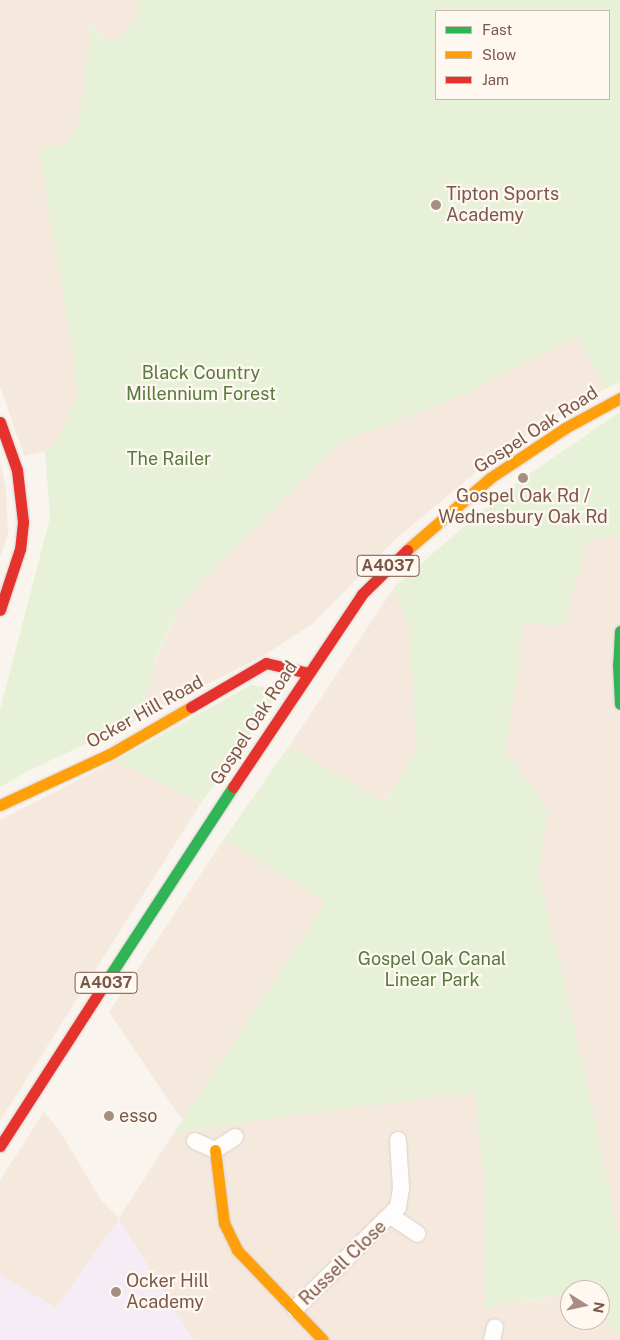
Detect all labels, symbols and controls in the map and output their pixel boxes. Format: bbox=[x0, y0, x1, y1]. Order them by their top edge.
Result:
legend bbox=[435, 10, 610, 100]
text: Fast bbox=[482, 21, 512, 38]
text: Slow bbox=[482, 46, 516, 63]
text: Jam bbox=[482, 71, 509, 88]
place label: Tipton Sports Academy bbox=[446, 184, 559, 226]
marker: Tipton Sports Academy bbox=[430, 199, 442, 211]
park label: Black Country Millennium Forest bbox=[126, 363, 276, 406]
street label: Gospel Oak Road bbox=[470, 382, 602, 478]
park label: The Railer bbox=[127, 448, 211, 470]
marker: Gospel Oak Rd / Wednesbury Oak Rd bbox=[517, 472, 529, 484]
place label: Gospel Oak Rd / Wednesbury Oak Rd bbox=[438, 486, 608, 528]
road number: A4037 bbox=[356, 552, 420, 580]
street label: Gospel Oak Road bbox=[206, 657, 302, 789]
street label: Ocker Hill Road bbox=[83, 671, 207, 753]
park label: Gospel Oak Canal Linear Park bbox=[358, 949, 506, 992]
road number: A4037 bbox=[74, 970, 138, 996]
place label: esso bbox=[119, 1105, 158, 1127]
marker: esso bbox=[103, 1110, 115, 1122]
street label: Russell Close bbox=[295, 1216, 391, 1310]
place label: Ocker Hill Academy bbox=[126, 1271, 209, 1314]
north arrow bbox=[560, 1280, 610, 1330]
marker: Ocker Hill Academy bbox=[110, 1286, 122, 1298]
text: N bbox=[590, 1301, 608, 1314]

